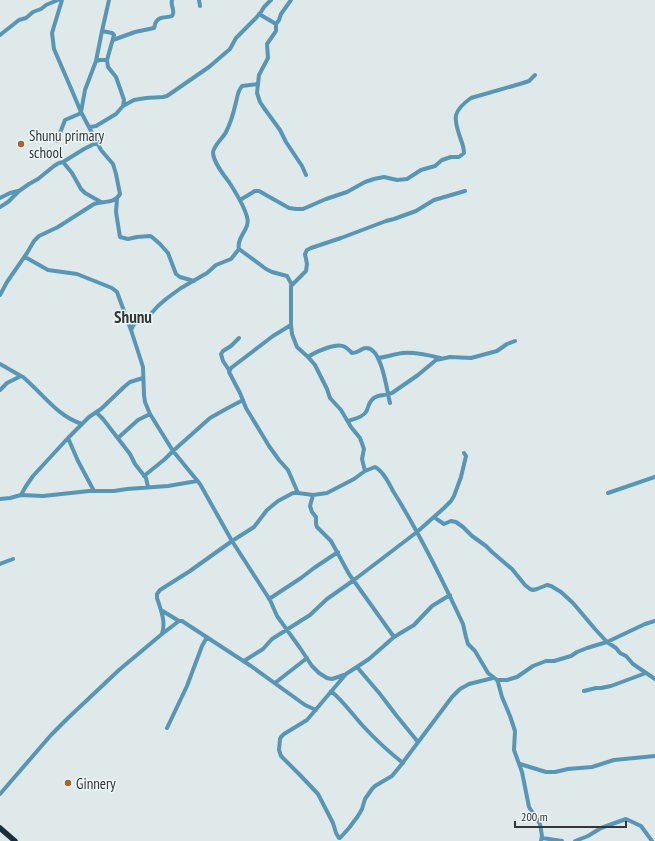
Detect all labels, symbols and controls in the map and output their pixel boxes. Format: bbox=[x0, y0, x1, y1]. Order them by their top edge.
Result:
place label: Shunu primary school bbox=[29, 126, 105, 162]
marker: Shunu primary school bbox=[16, 139, 26, 149]
district label: Shunu bbox=[114, 306, 152, 328]
place label: Ginnery bbox=[76, 774, 116, 793]
marker: Ginnery bbox=[63, 778, 73, 788]
scale bar bbox=[515, 803, 626, 829]
text: 200 m bbox=[521, 809, 548, 824]

